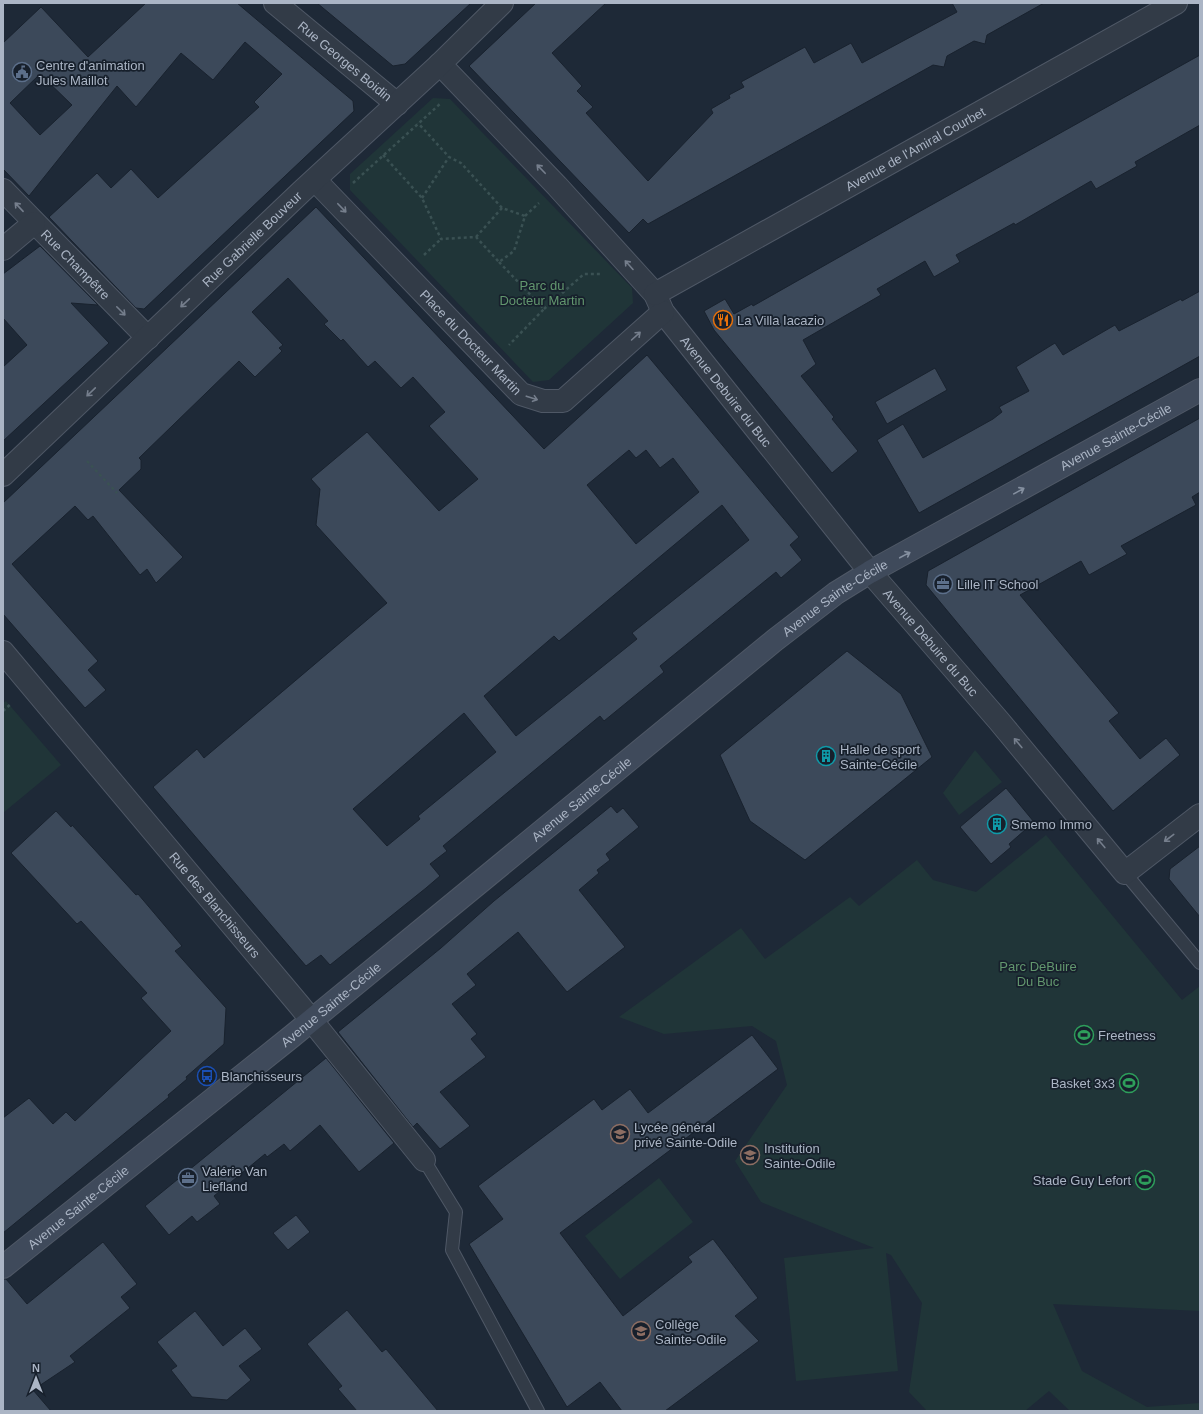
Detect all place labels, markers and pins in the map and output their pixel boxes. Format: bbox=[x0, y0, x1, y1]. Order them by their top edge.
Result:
place label: Centre d'animation Jules Maillot bbox=[36, 58, 145, 88]
public building icon: Centre d'animation Jules Maillot bbox=[11, 61, 33, 83]
restaurant icon: La Villa Iacazio bbox=[712, 309, 734, 331]
place label: La Villa Iacazio bbox=[737, 313, 824, 328]
office icon: Lille IT School bbox=[932, 573, 954, 595]
place label: Lille IT School bbox=[957, 577, 1039, 592]
place label: Halle de sport Sainte-Cécile bbox=[840, 742, 921, 772]
building icon: Halle de sport Sainte-Cécile bbox=[815, 745, 837, 767]
building icon: Smemo Immo bbox=[986, 813, 1008, 835]
place label: Smemo Immo bbox=[1011, 817, 1092, 832]
sports icon: Freetness bbox=[1073, 1024, 1095, 1046]
place label: Freetness bbox=[1098, 1028, 1156, 1043]
bus stop icon: Blanchisseurs bbox=[196, 1065, 218, 1087]
place label: Blanchisseurs bbox=[221, 1069, 302, 1084]
sports icon: Basket 3x3 bbox=[1118, 1072, 1140, 1094]
place label: Basket 3x3 bbox=[1051, 1076, 1115, 1091]
place label: Lycée général privé Sainte-Odile bbox=[634, 1120, 737, 1150]
school or university icon: Lycée général privé Sainte-Odile bbox=[609, 1123, 631, 1145]
place label: Institution Sainte-Odile bbox=[764, 1141, 836, 1171]
school or university icon: Institution Sainte-Odile bbox=[739, 1144, 761, 1166]
place label: Valérie Van Liefland bbox=[202, 1164, 267, 1194]
office icon: Valérie Van Liefland bbox=[177, 1167, 199, 1189]
sports icon: Stade Guy Lefort bbox=[1134, 1169, 1156, 1191]
place label: Stade Guy Lefort bbox=[1033, 1173, 1131, 1188]
place label: Collège Sainte-Odile bbox=[655, 1317, 727, 1347]
school or university icon: Collège Sainte-Odile bbox=[630, 1320, 652, 1342]

